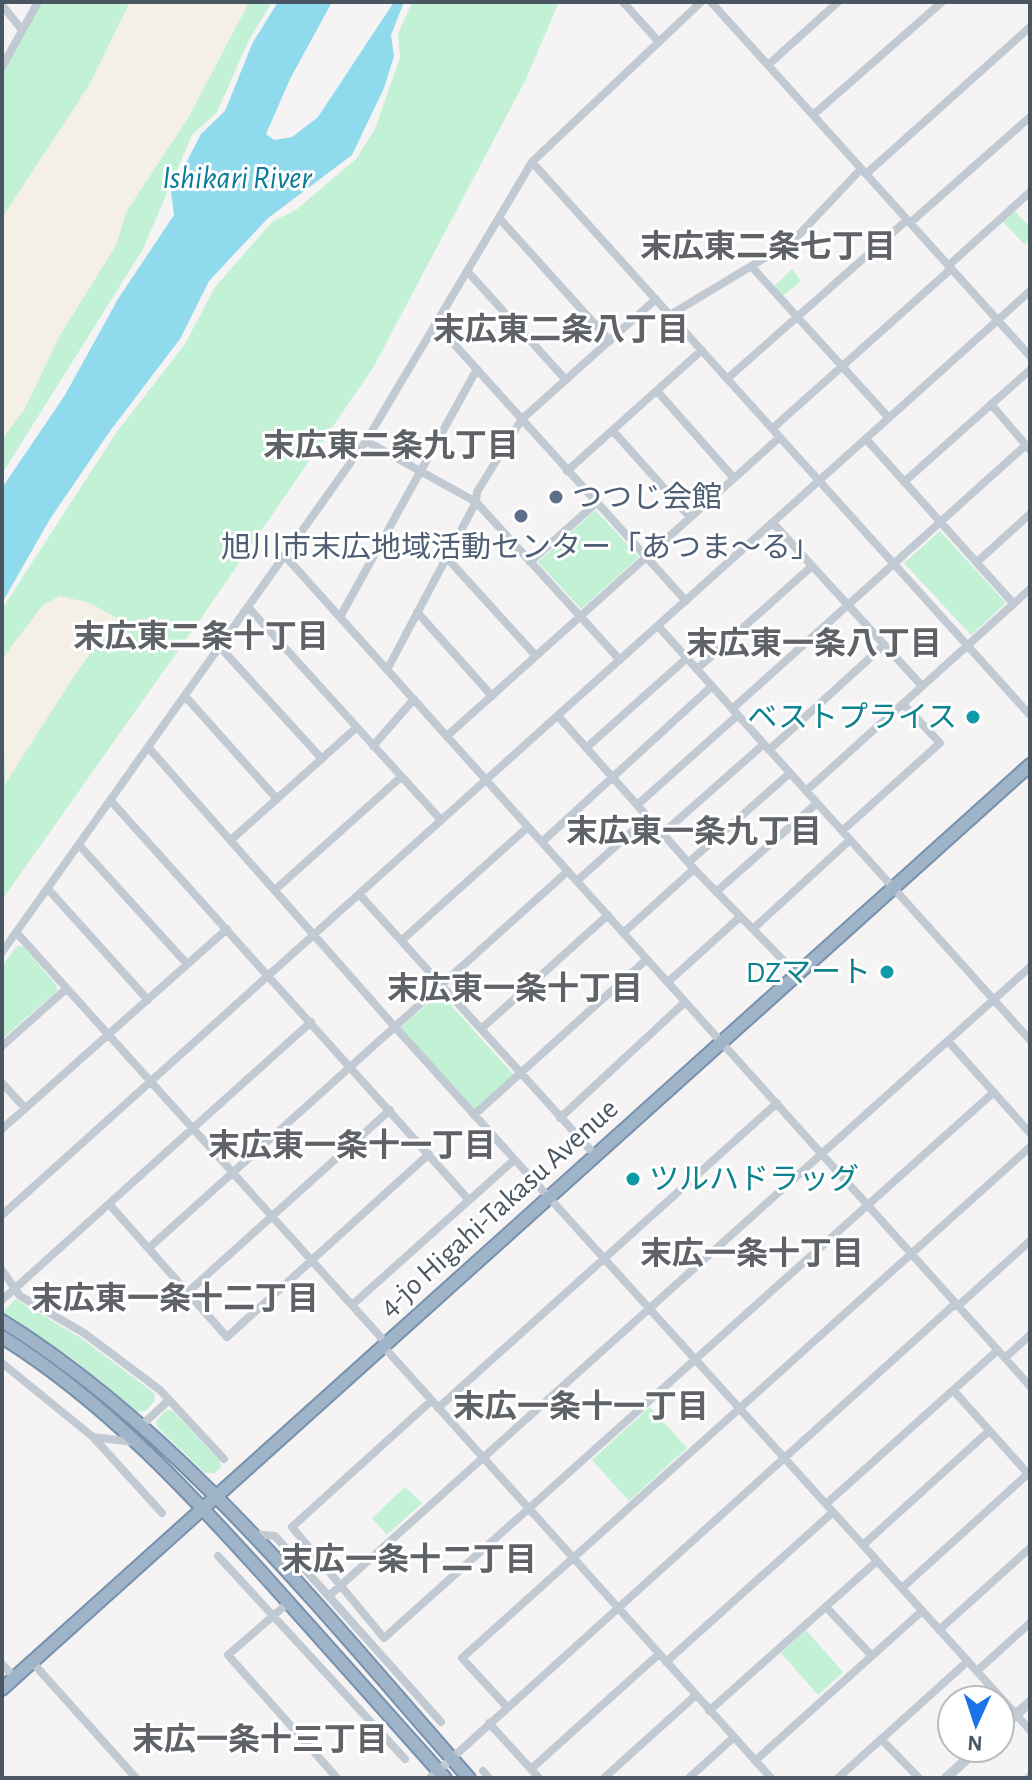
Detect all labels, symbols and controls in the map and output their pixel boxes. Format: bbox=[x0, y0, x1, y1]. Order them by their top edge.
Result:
water label: Ishikari River bbox=[162, 162, 313, 194]
district label: 末広東二条七丁目 bbox=[640, 229, 896, 263]
district label: 末広東二条八丁目 bbox=[433, 312, 689, 346]
district label: 末広東二条九丁目 bbox=[263, 428, 519, 462]
place label: つつじ会館 bbox=[572, 481, 722, 513]
marker: つつじ会館 bbox=[547, 488, 565, 506]
marker: 旭川市末広地域活動センター「あつま〜る」 bbox=[512, 507, 530, 525]
place label: 旭川市末広地域活動センター「あつま〜る」 bbox=[221, 531, 821, 563]
district label: 末広東二条十丁目 bbox=[73, 619, 329, 653]
district label: 末広東一条八丁目 bbox=[686, 626, 942, 660]
place label: ベストプライス bbox=[747, 702, 957, 733]
marker: ベストプライス bbox=[964, 708, 982, 726]
district label: 末広東一条九丁目 bbox=[566, 814, 822, 848]
place label: DZマート bbox=[746, 958, 871, 988]
marker: DZマート bbox=[878, 963, 896, 981]
district label: 末広東一条十丁目 bbox=[387, 971, 643, 1005]
street label: 4-jo Higahi-Takasu Avenue bbox=[374, 1093, 624, 1322]
district label: 末広東一条十一丁目 bbox=[208, 1128, 496, 1162]
place label: ツルハドラッグ bbox=[649, 1163, 859, 1195]
marker: ツルハドラッグ bbox=[624, 1170, 642, 1188]
district label: 末広一条十丁目 bbox=[640, 1236, 864, 1270]
district label: 末広東一条十二丁目 bbox=[31, 1281, 319, 1315]
district label: 末広一条十一丁目 bbox=[453, 1389, 709, 1423]
district label: 末広一条十二丁目 bbox=[281, 1542, 537, 1576]
north arrow bbox=[936, 1684, 1016, 1764]
district label: 末広一条十三丁目 bbox=[132, 1722, 388, 1756]
text: N bbox=[967, 1732, 983, 1754]

